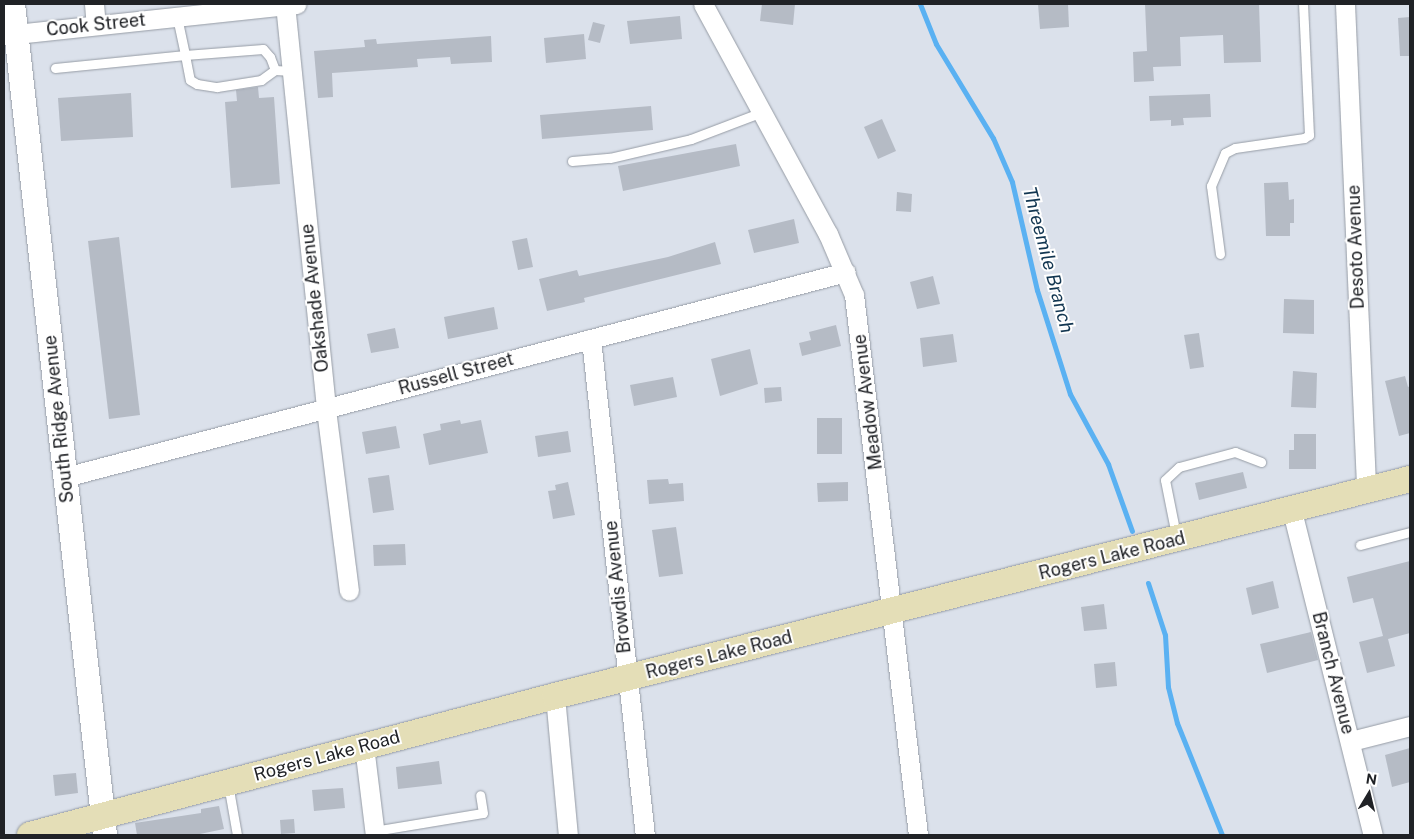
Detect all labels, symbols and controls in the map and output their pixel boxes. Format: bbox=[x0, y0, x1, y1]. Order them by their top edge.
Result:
street label: Cook Street bbox=[45, 9, 147, 41]
water label: Threemile Branch bbox=[1018, 184, 1078, 336]
street label: Desoto Avenue bbox=[1343, 184, 1369, 310]
street label: Oakshade Avenue bbox=[296, 223, 334, 373]
street label: Meadow Avenue bbox=[849, 333, 887, 471]
street label: South Ridge Avenue bbox=[39, 334, 79, 504]
street label: Russell Street bbox=[396, 348, 516, 400]
street label: Browdis Avenue bbox=[600, 519, 636, 655]
street label: Rogers Lake Road bbox=[1036, 527, 1188, 585]
street label: Branch Avenue bbox=[1307, 610, 1359, 736]
street label: Rogers Lake Road bbox=[643, 626, 795, 684]
street label: Rogers Lake Road bbox=[252, 726, 402, 786]
north arrow bbox=[1344, 769, 1394, 819]
text: N bbox=[1365, 770, 1378, 788]

